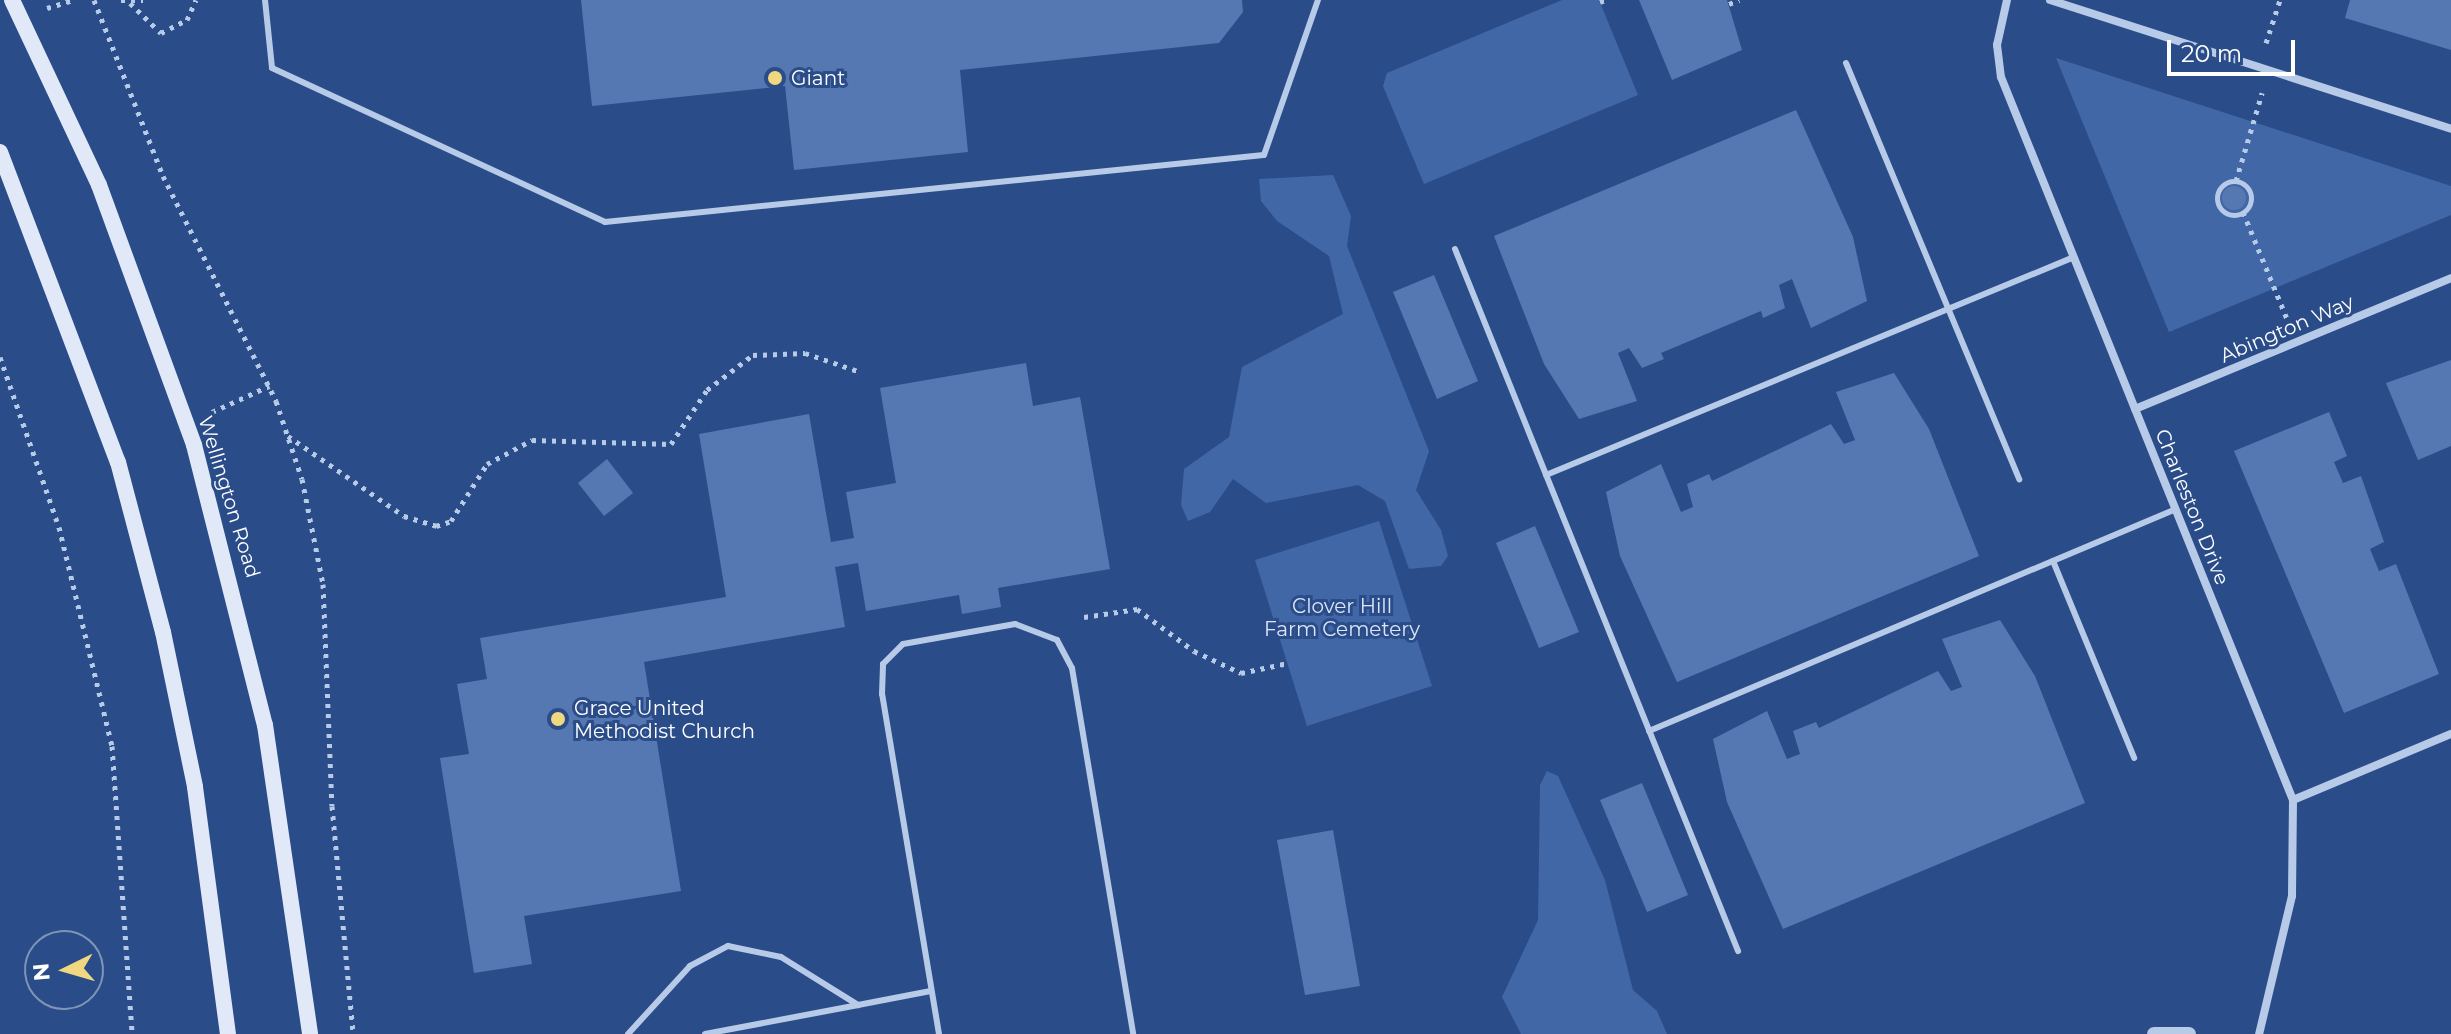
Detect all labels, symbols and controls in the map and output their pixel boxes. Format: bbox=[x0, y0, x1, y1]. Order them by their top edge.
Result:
scale bar bbox=[2171, 24, 2299, 74]
text: 20 m bbox=[2181, 39, 2242, 68]
place label: Giant bbox=[791, 66, 845, 90]
marker: Giant bbox=[766, 69, 784, 87]
street label: Abington Way bbox=[2217, 290, 2357, 368]
street label: Wellington Road bbox=[193, 413, 265, 581]
street label: Charleston Drive bbox=[2150, 426, 2234, 588]
park label: Clover Hill Farm Cemetery bbox=[1264, 595, 1420, 642]
place label: Grace United Methodist Church bbox=[574, 696, 755, 743]
marker: Grace United Methodist Church bbox=[549, 710, 567, 728]
north arrow bbox=[24, 930, 104, 1010]
text: N bbox=[27, 962, 56, 982]

